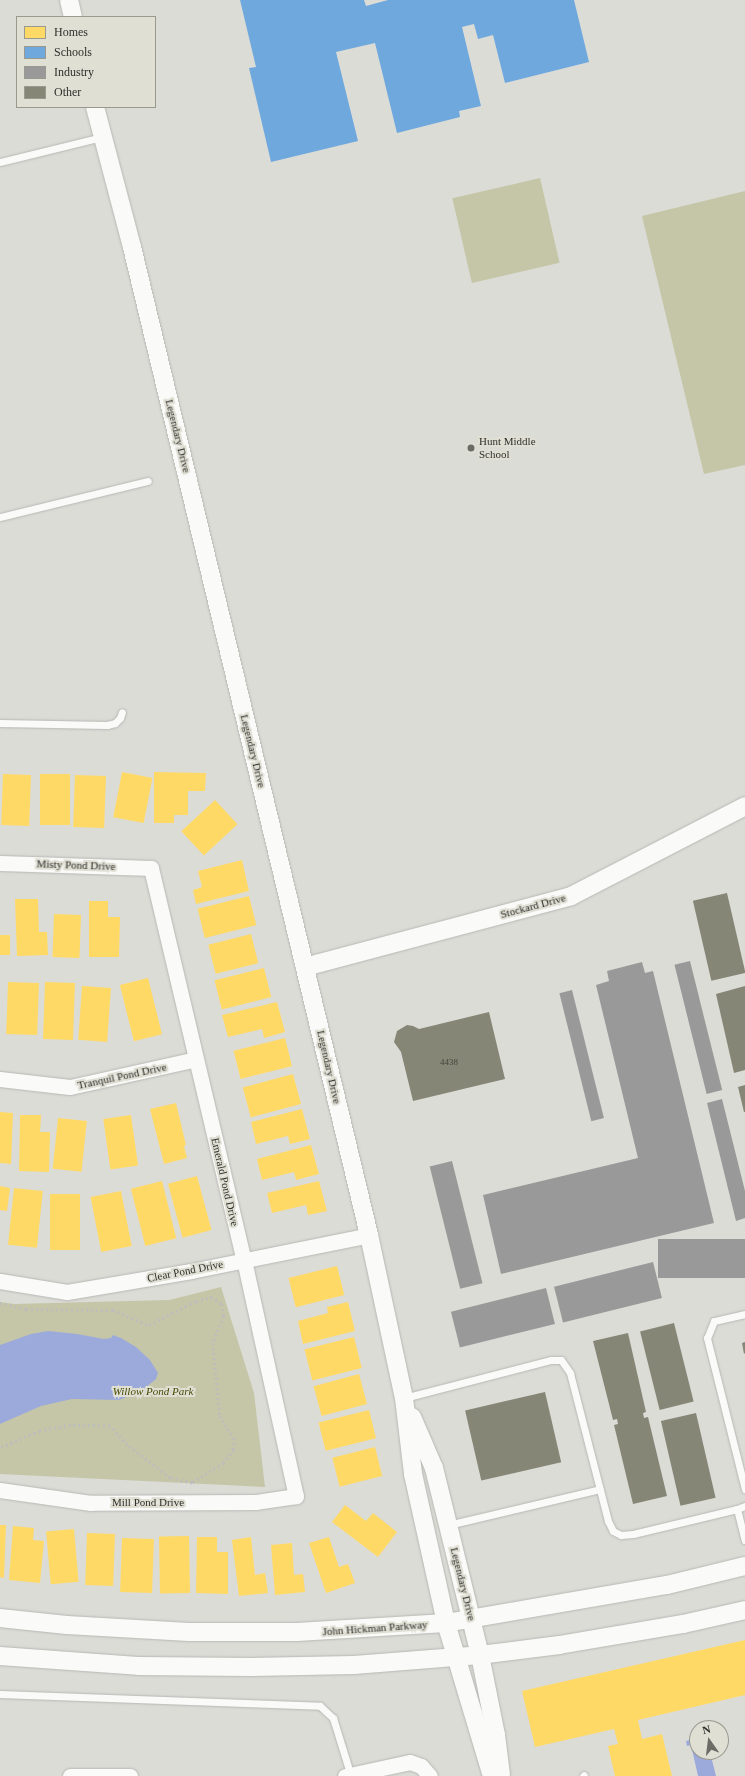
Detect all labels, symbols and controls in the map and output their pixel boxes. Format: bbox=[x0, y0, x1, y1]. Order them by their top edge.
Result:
legend bbox=[16, 16, 156, 108]
text: Homes bbox=[54, 25, 88, 39]
text: Schools bbox=[54, 45, 92, 59]
text: Industry bbox=[54, 65, 94, 79]
text: Other bbox=[54, 85, 81, 99]
street label: Legendary Drive bbox=[163, 398, 193, 474]
place label: Hunt Middle School bbox=[479, 435, 536, 461]
marker: Hunt Middle School bbox=[466, 443, 476, 453]
street label: Legendary Drive bbox=[238, 713, 268, 789]
street label: Misty Pond Drive bbox=[36, 857, 116, 873]
street label: Stockard Drive bbox=[499, 891, 567, 921]
street label: Legendary Drive bbox=[314, 1029, 344, 1105]
house number: 4438 bbox=[440, 1057, 458, 1067]
street label: Tranquil Pond Drive bbox=[76, 1060, 168, 1092]
street label: Emerald Pond Drive bbox=[208, 1136, 242, 1228]
street label: Clear Pond Drive bbox=[146, 1257, 224, 1285]
park label: Willow Pond Park bbox=[113, 1384, 193, 1398]
street label: Mill Pond Drive bbox=[112, 1495, 184, 1509]
street label: Legendary Drive bbox=[448, 1546, 478, 1622]
street label: John Hickman Parkway bbox=[322, 1618, 428, 1638]
north arrow bbox=[689, 1720, 729, 1760]
text: N bbox=[701, 1723, 712, 1736]

